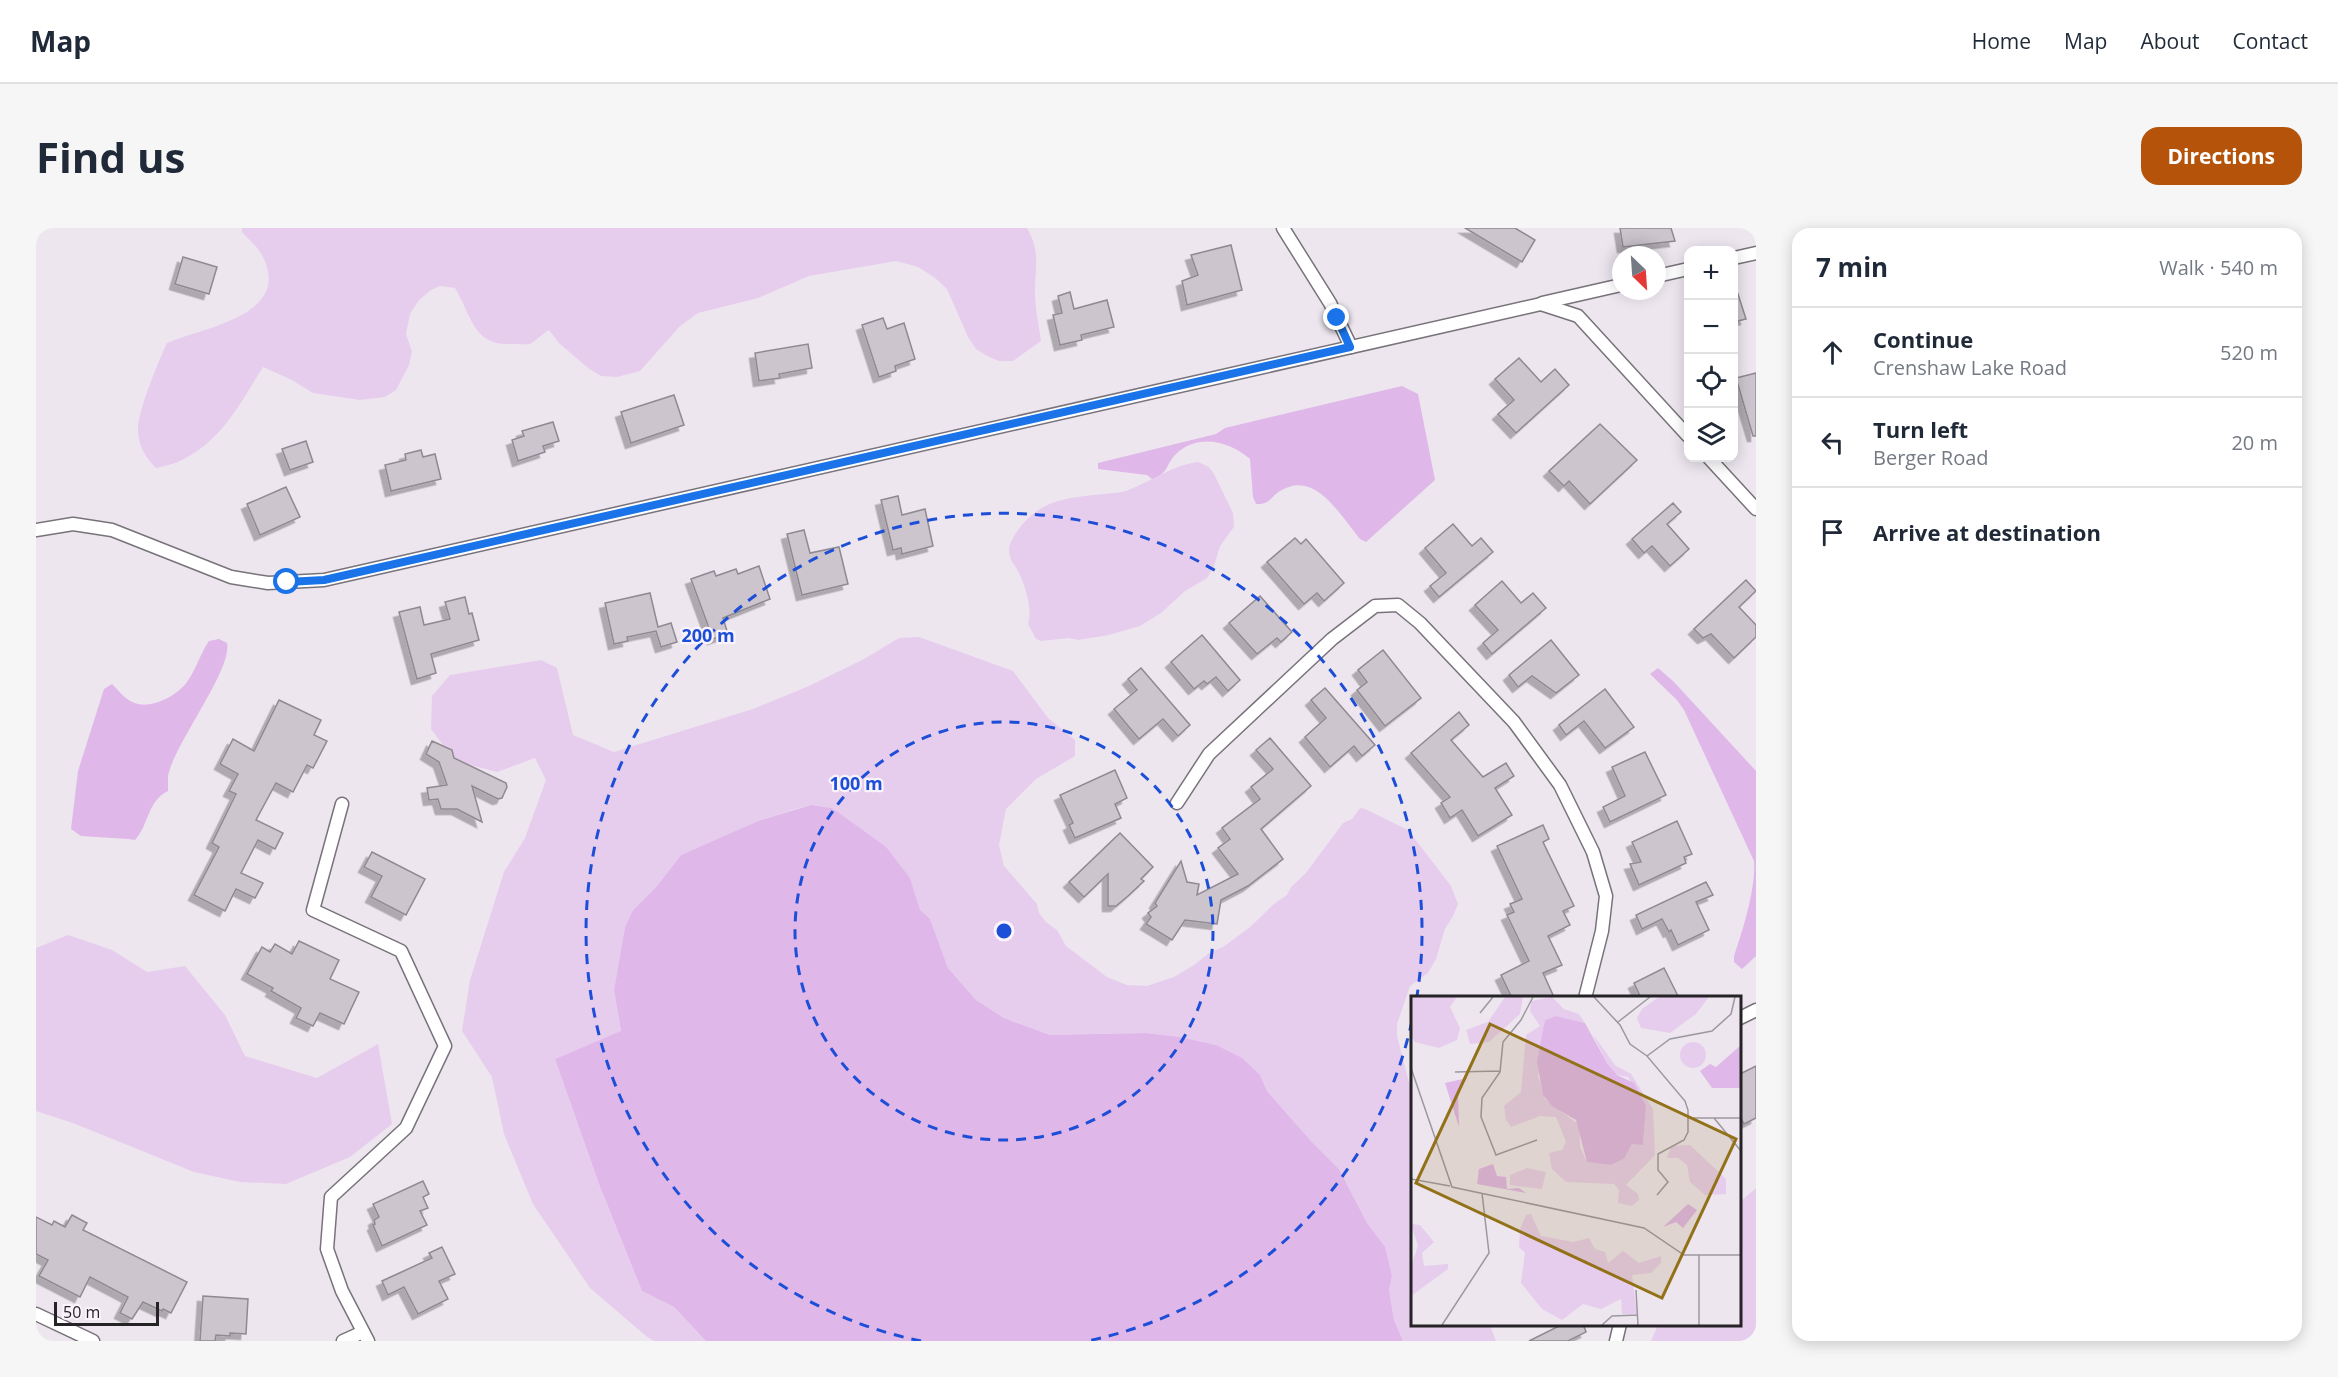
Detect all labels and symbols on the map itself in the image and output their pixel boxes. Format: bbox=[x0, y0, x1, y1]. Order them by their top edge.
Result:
north arrow bbox=[1612, 246, 1666, 300]
route end bbox=[1323, 304, 1349, 330]
route start bbox=[273, 568, 299, 594]
text: 200 m bbox=[681, 623, 735, 647]
text: 100 m bbox=[829, 771, 883, 795]
centre of rings bbox=[994, 921, 1014, 941]
inset map bbox=[1411, 996, 1741, 1326]
scale bar bbox=[54, 1299, 159, 1326]

